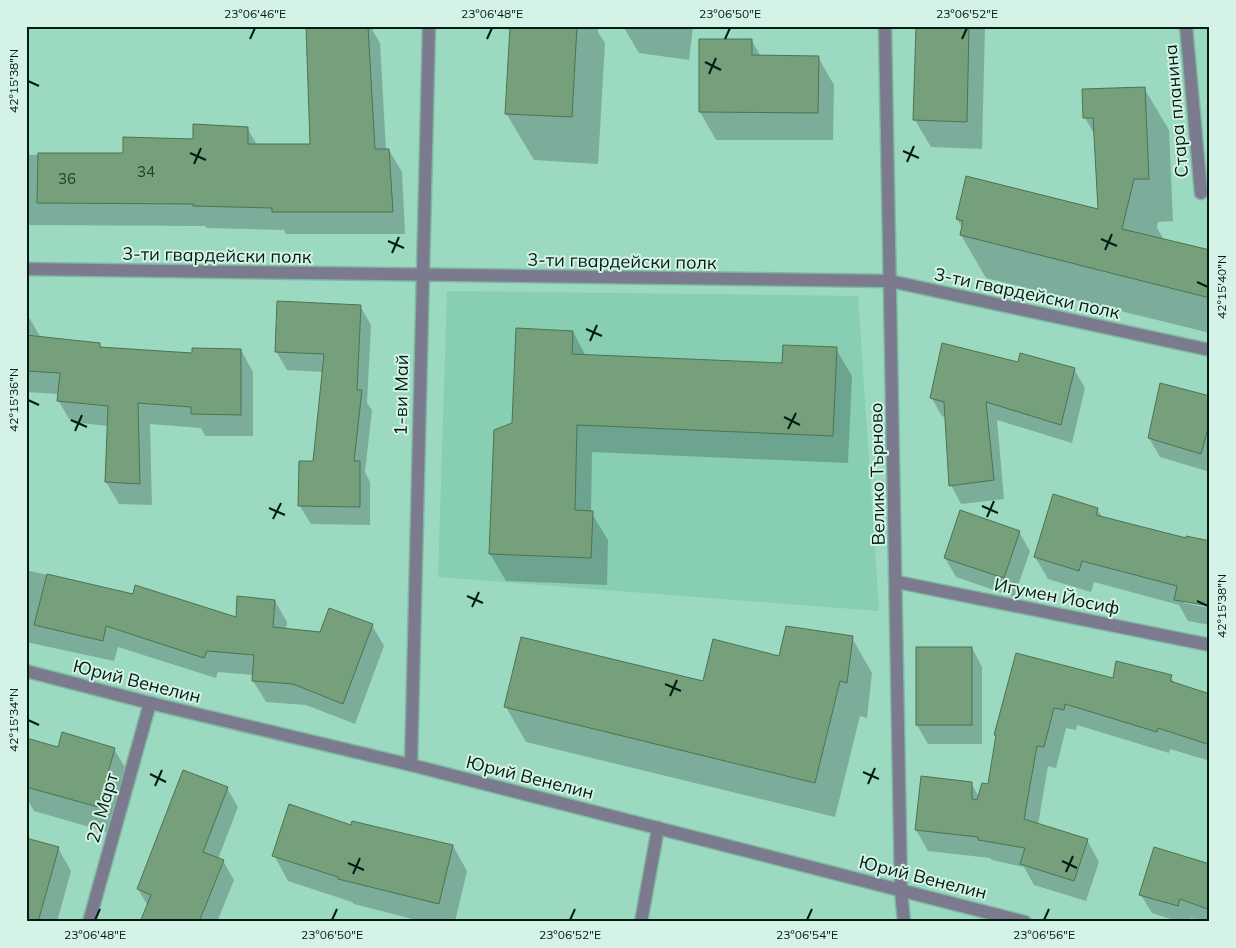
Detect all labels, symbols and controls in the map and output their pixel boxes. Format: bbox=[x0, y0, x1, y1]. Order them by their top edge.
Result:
text: 23°06'46"E bbox=[224, 6, 286, 21]
text: 23°06'48"E bbox=[461, 6, 523, 21]
text: 23°06'50"E bbox=[699, 6, 761, 21]
text: 23°06'52"E bbox=[936, 6, 998, 21]
street label: Стара планина bbox=[1159, 43, 1193, 179]
text: 42°15'38"N bbox=[6, 49, 21, 113]
house number: 34 bbox=[137, 162, 155, 181]
house number: 36 bbox=[58, 169, 76, 188]
street label: 3-ти гвардейски полк bbox=[122, 242, 312, 268]
street label: 3-ти гвардейски полк bbox=[527, 248, 717, 274]
text: 42°15'40"N bbox=[1214, 255, 1229, 319]
street label: 3-ти гвардейски полк bbox=[932, 262, 1122, 324]
street label: 1-ви Май bbox=[389, 354, 413, 436]
text: 42°15'36"N bbox=[6, 368, 21, 432]
street label: Велико Търново bbox=[864, 402, 890, 546]
street label: Игумен Йосиф bbox=[992, 573, 1122, 619]
text: 42°15'38"N bbox=[1214, 574, 1229, 638]
street label: Юрий Венелин bbox=[71, 654, 203, 708]
text: 42°15'34"N bbox=[6, 688, 21, 752]
street label: Юрий Венелин bbox=[464, 750, 596, 804]
street label: 22 Март bbox=[81, 770, 123, 846]
street label: Юрий Венелин bbox=[857, 850, 989, 904]
text: 23°06'48"E bbox=[64, 927, 126, 942]
text: 23°06'50"E bbox=[301, 927, 363, 942]
text: 23°06'52"E bbox=[539, 927, 601, 942]
text: 23°06'54"E bbox=[776, 927, 838, 942]
text: 23°06'56"E bbox=[1013, 927, 1075, 942]

